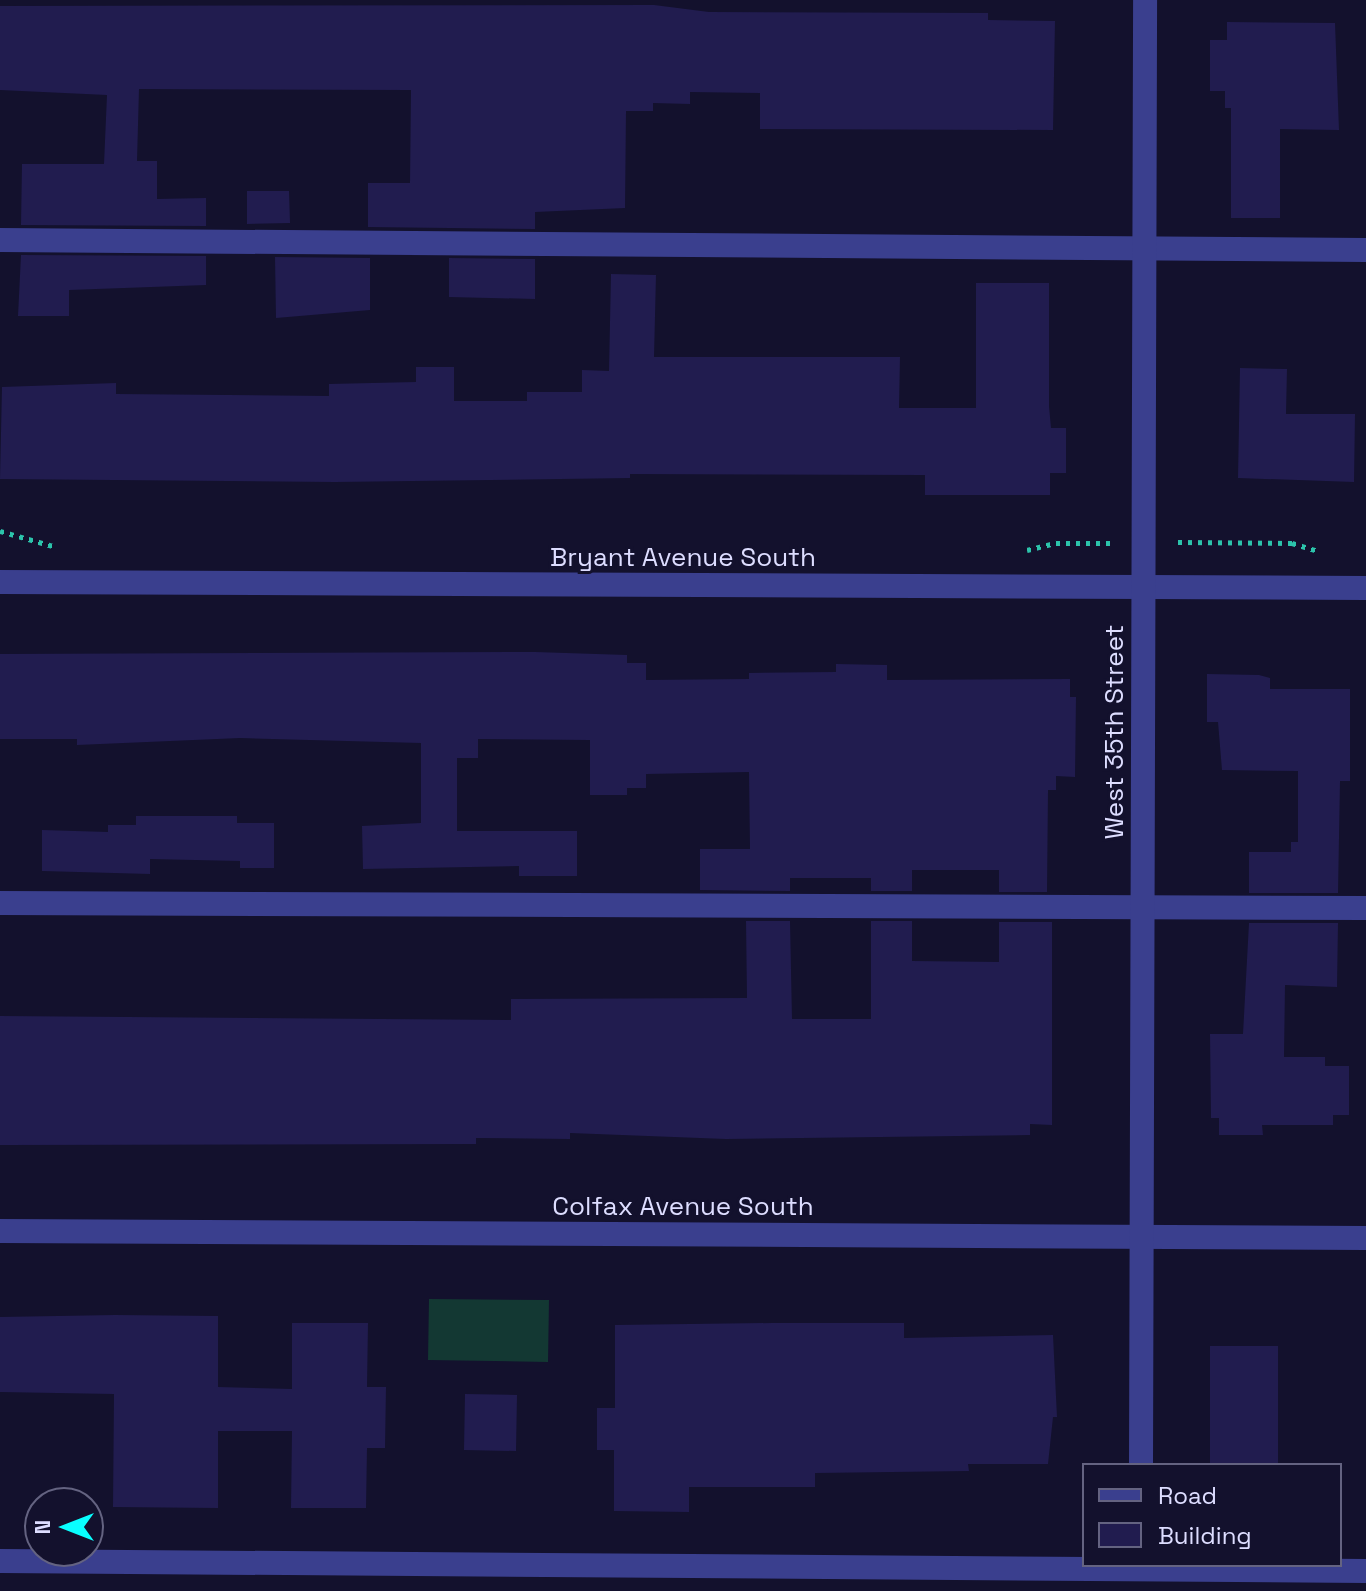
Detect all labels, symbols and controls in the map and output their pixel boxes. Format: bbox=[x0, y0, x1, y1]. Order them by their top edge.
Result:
street label: Bryant Avenue South bbox=[550, 542, 816, 574]
street label: West 35th Street bbox=[1099, 624, 1131, 840]
street label: Colfax Avenue South bbox=[552, 1191, 814, 1223]
legend bbox=[1082, 1463, 1342, 1567]
text: Road bbox=[1158, 1480, 1217, 1511]
north arrow bbox=[24, 1487, 104, 1567]
text: N bbox=[28, 1520, 56, 1534]
text: Building bbox=[1158, 1520, 1252, 1551]

